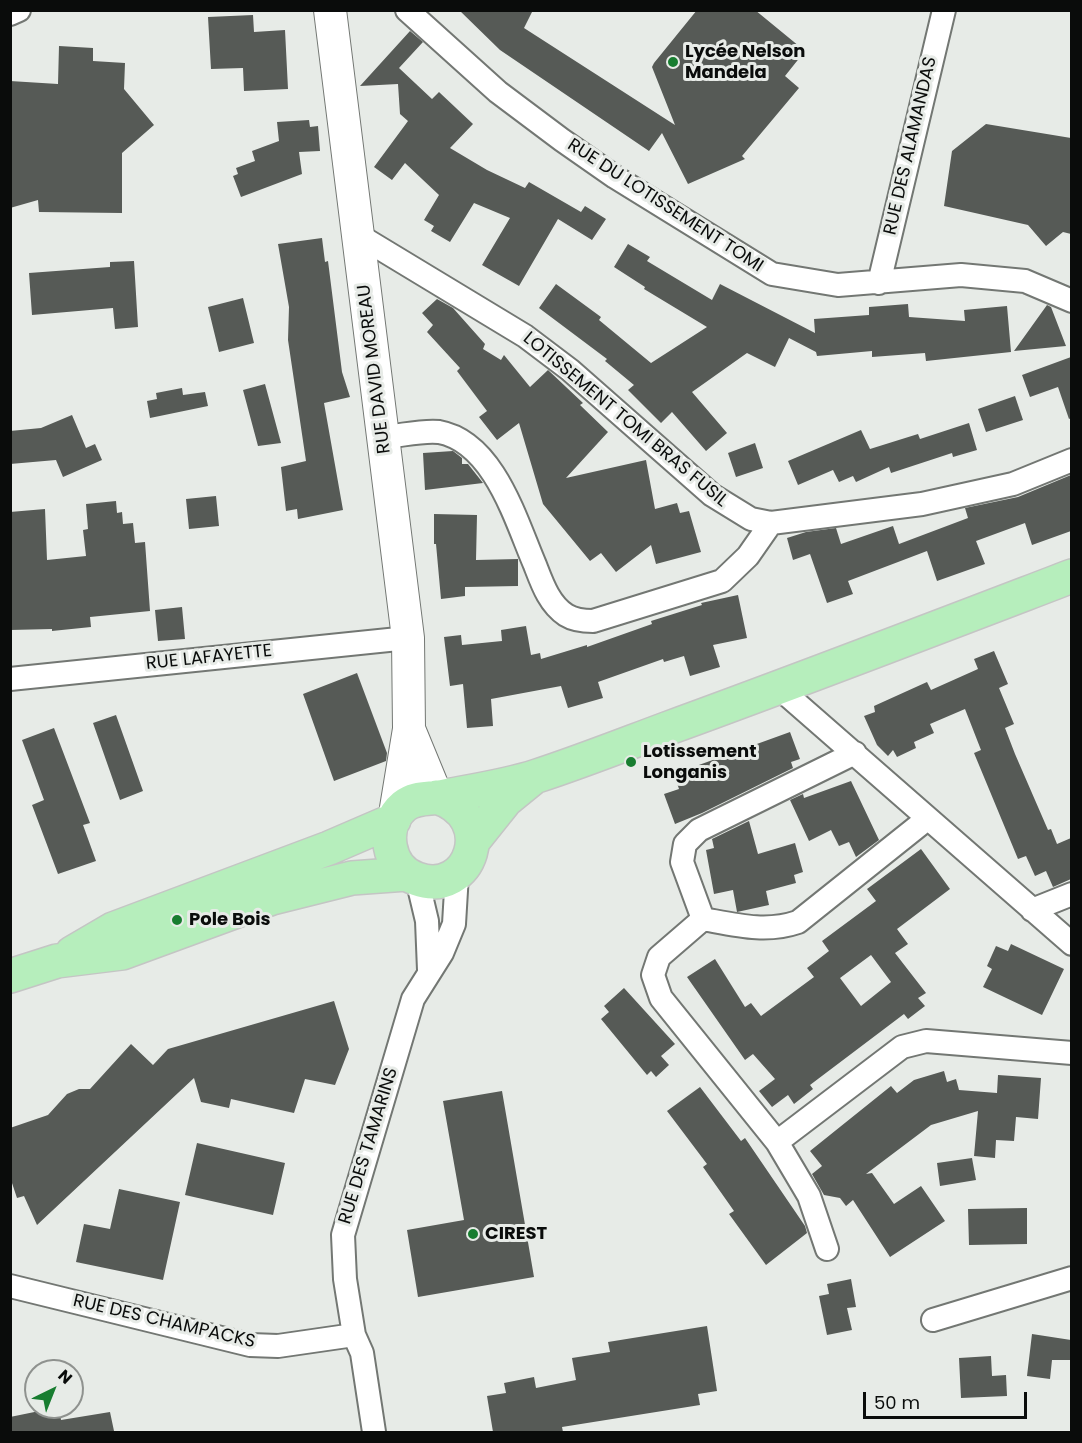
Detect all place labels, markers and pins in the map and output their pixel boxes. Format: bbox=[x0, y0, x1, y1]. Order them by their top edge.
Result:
place label: Lycée Nelson Mandela bbox=[685, 41, 805, 84]
marker: Lycée Nelson Mandela bbox=[666, 55, 680, 69]
place label: Lotissement Longanis bbox=[643, 741, 756, 783]
marker: Lotissement Longanis bbox=[624, 755, 638, 769]
place label: Pole Bois bbox=[189, 909, 271, 931]
marker: Pole Bois bbox=[170, 913, 184, 927]
place label: CIREST bbox=[485, 1223, 547, 1245]
marker: CIREST bbox=[466, 1227, 480, 1241]

